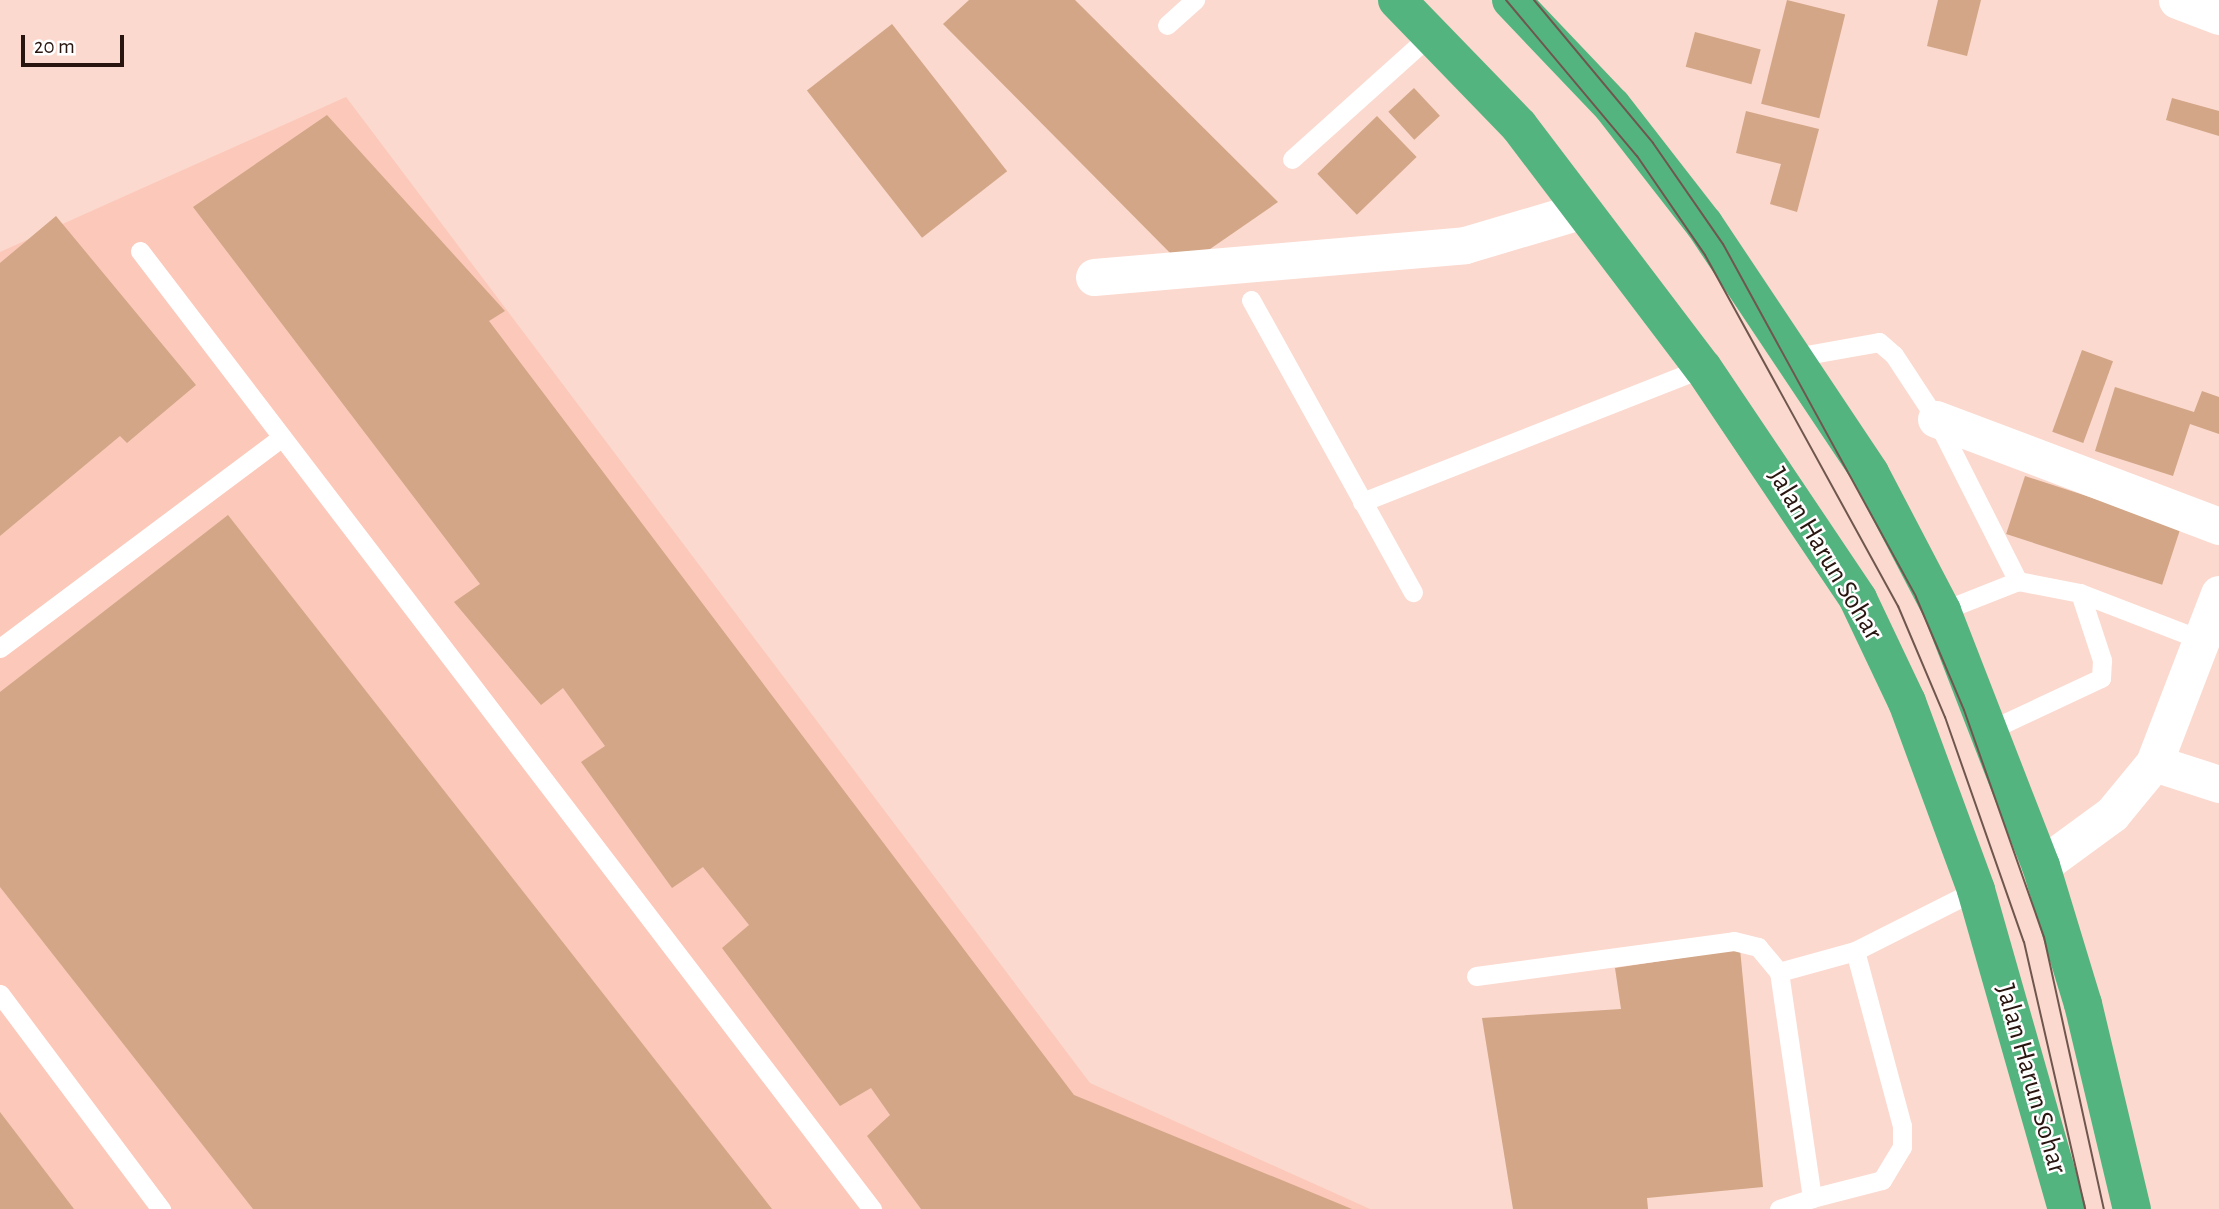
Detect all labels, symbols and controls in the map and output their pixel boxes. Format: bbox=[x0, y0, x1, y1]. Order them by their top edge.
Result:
scale bar bbox=[24, 21, 128, 65]
text: 20 m bbox=[34, 36, 75, 57]
street label: Jalan Harun Sohar bbox=[1760, 461, 1890, 647]
street label: Jalan Harun Sohar bbox=[1988, 980, 2074, 1178]

